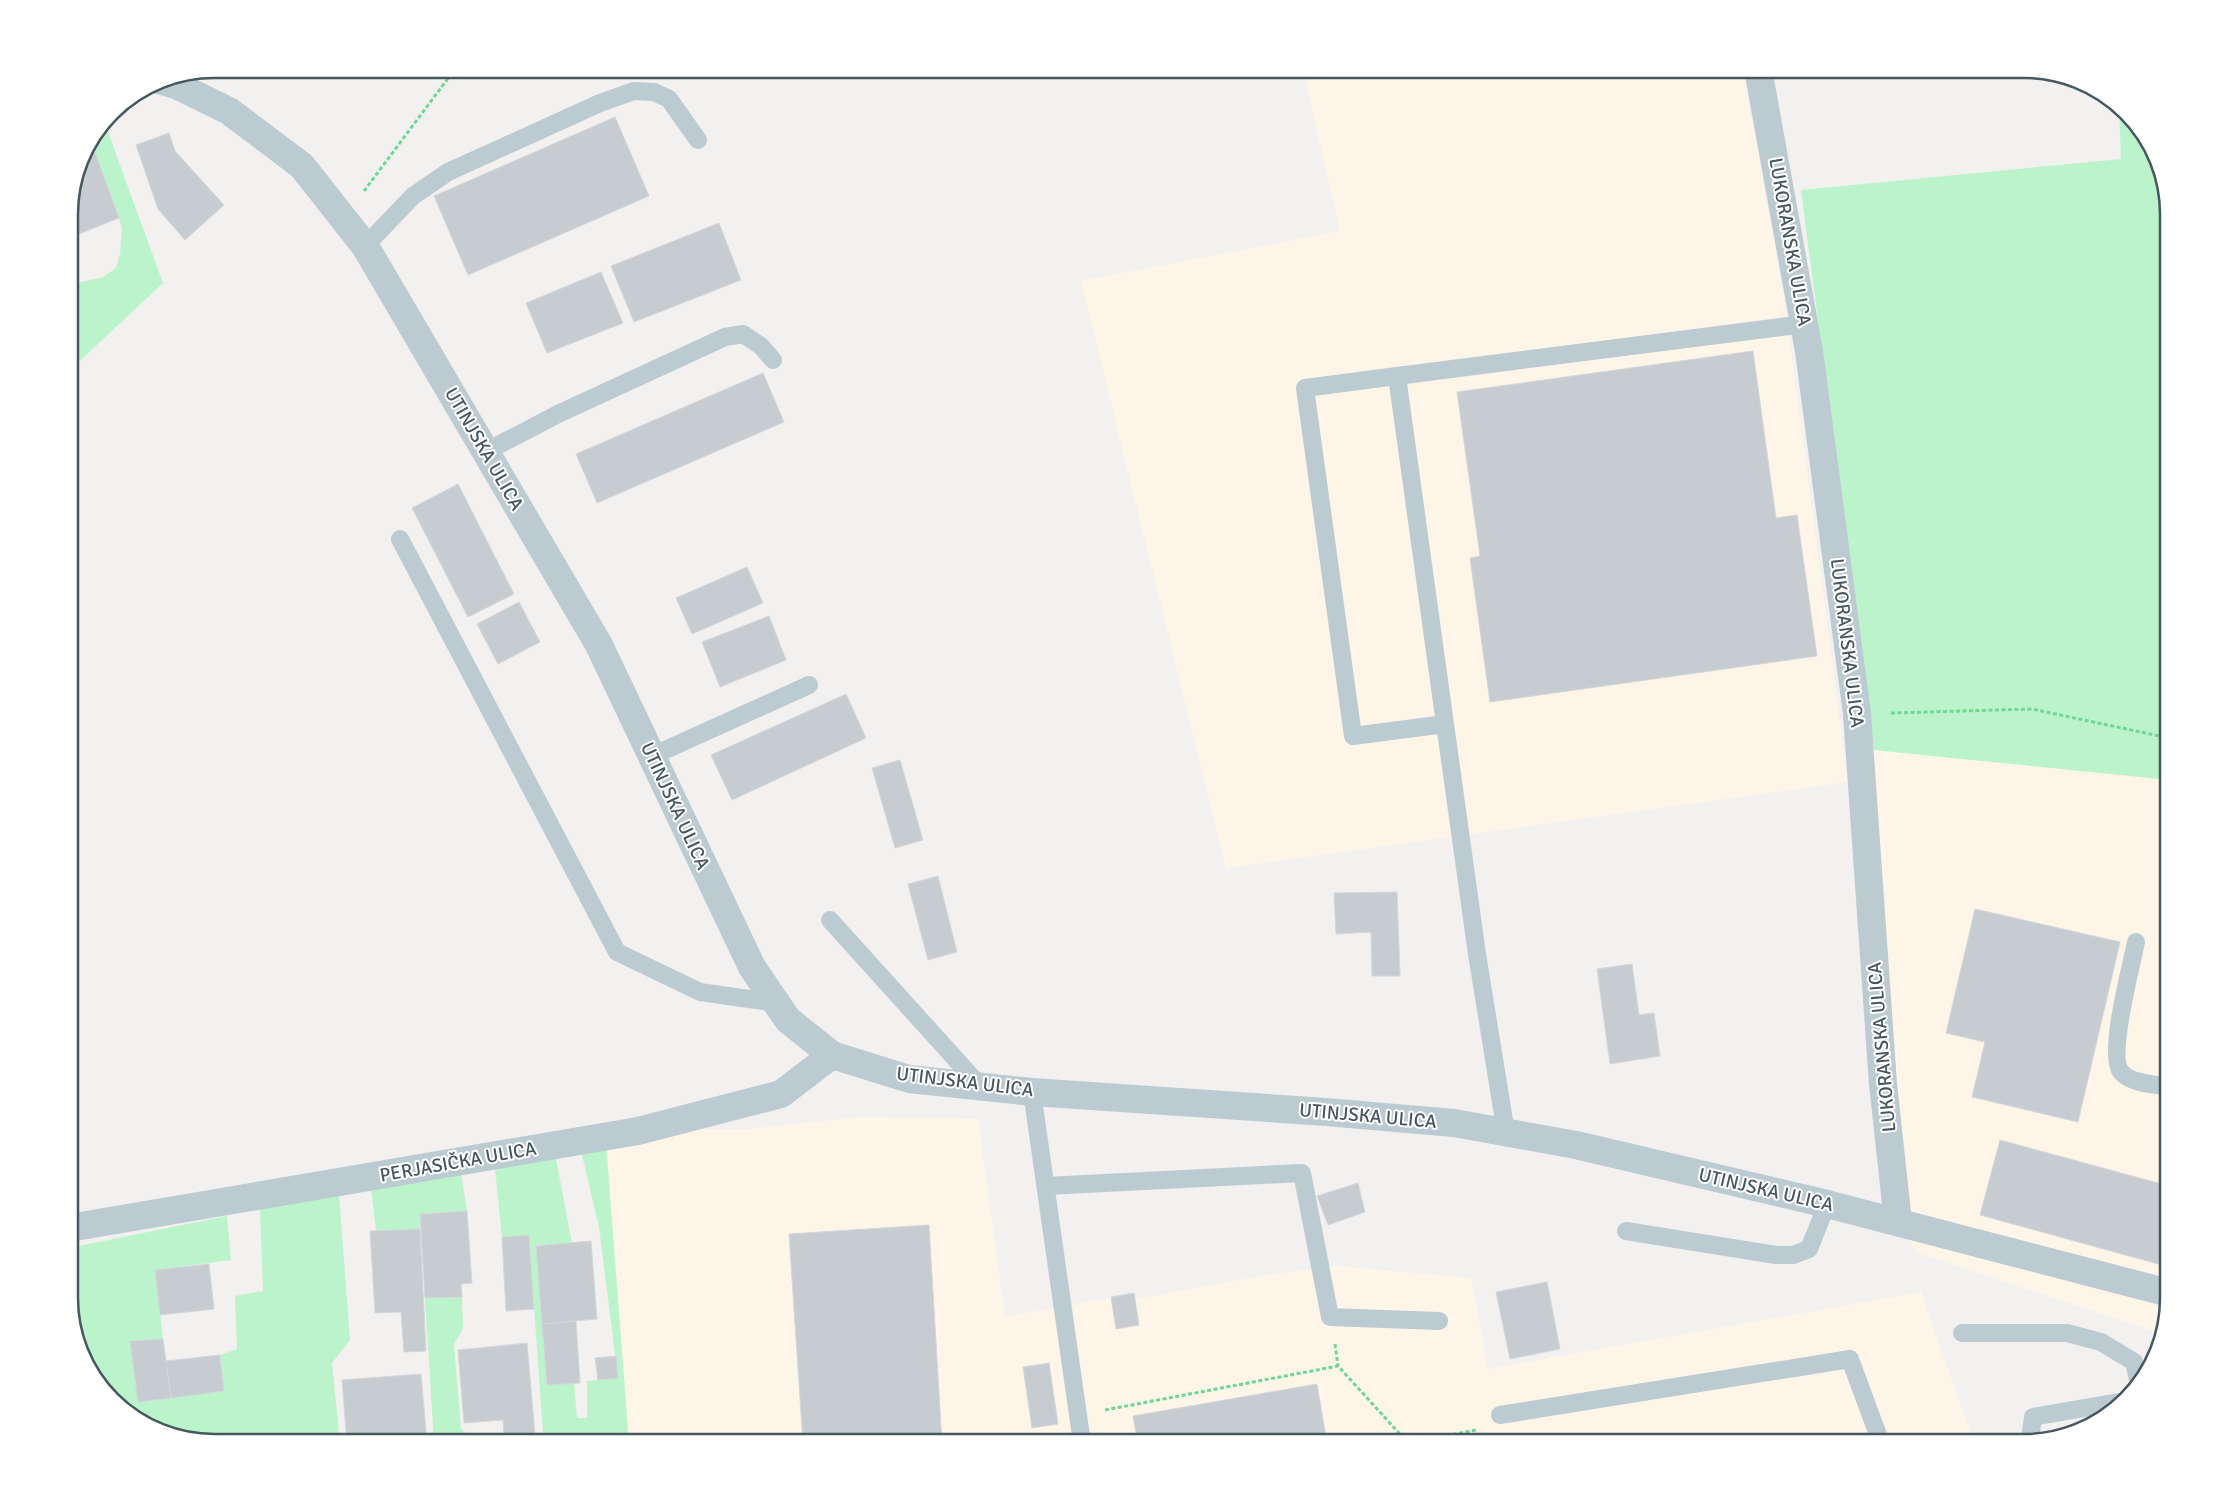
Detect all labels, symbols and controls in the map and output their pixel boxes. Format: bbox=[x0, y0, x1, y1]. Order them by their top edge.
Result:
street label: LUKORANSKA ULICA bbox=[1763, 156, 1817, 328]
street label: UTINJSKA ULICA bbox=[439, 383, 529, 515]
street label: LUKORANSKA ULICA bbox=[1825, 557, 1869, 729]
street label: UTINJSKA ULICA bbox=[635, 738, 715, 874]
street label: LUKORANSKA ULICA bbox=[1863, 961, 1901, 1133]
street label: UTINJSKA ULICA bbox=[895, 1062, 1035, 1102]
street label: UTINJSKA ULICA bbox=[1298, 1098, 1438, 1134]
street label: PERJASIČKA ULICA bbox=[378, 1135, 539, 1188]
street label: UTINJSKA ULICA bbox=[1696, 1163, 1836, 1217]

